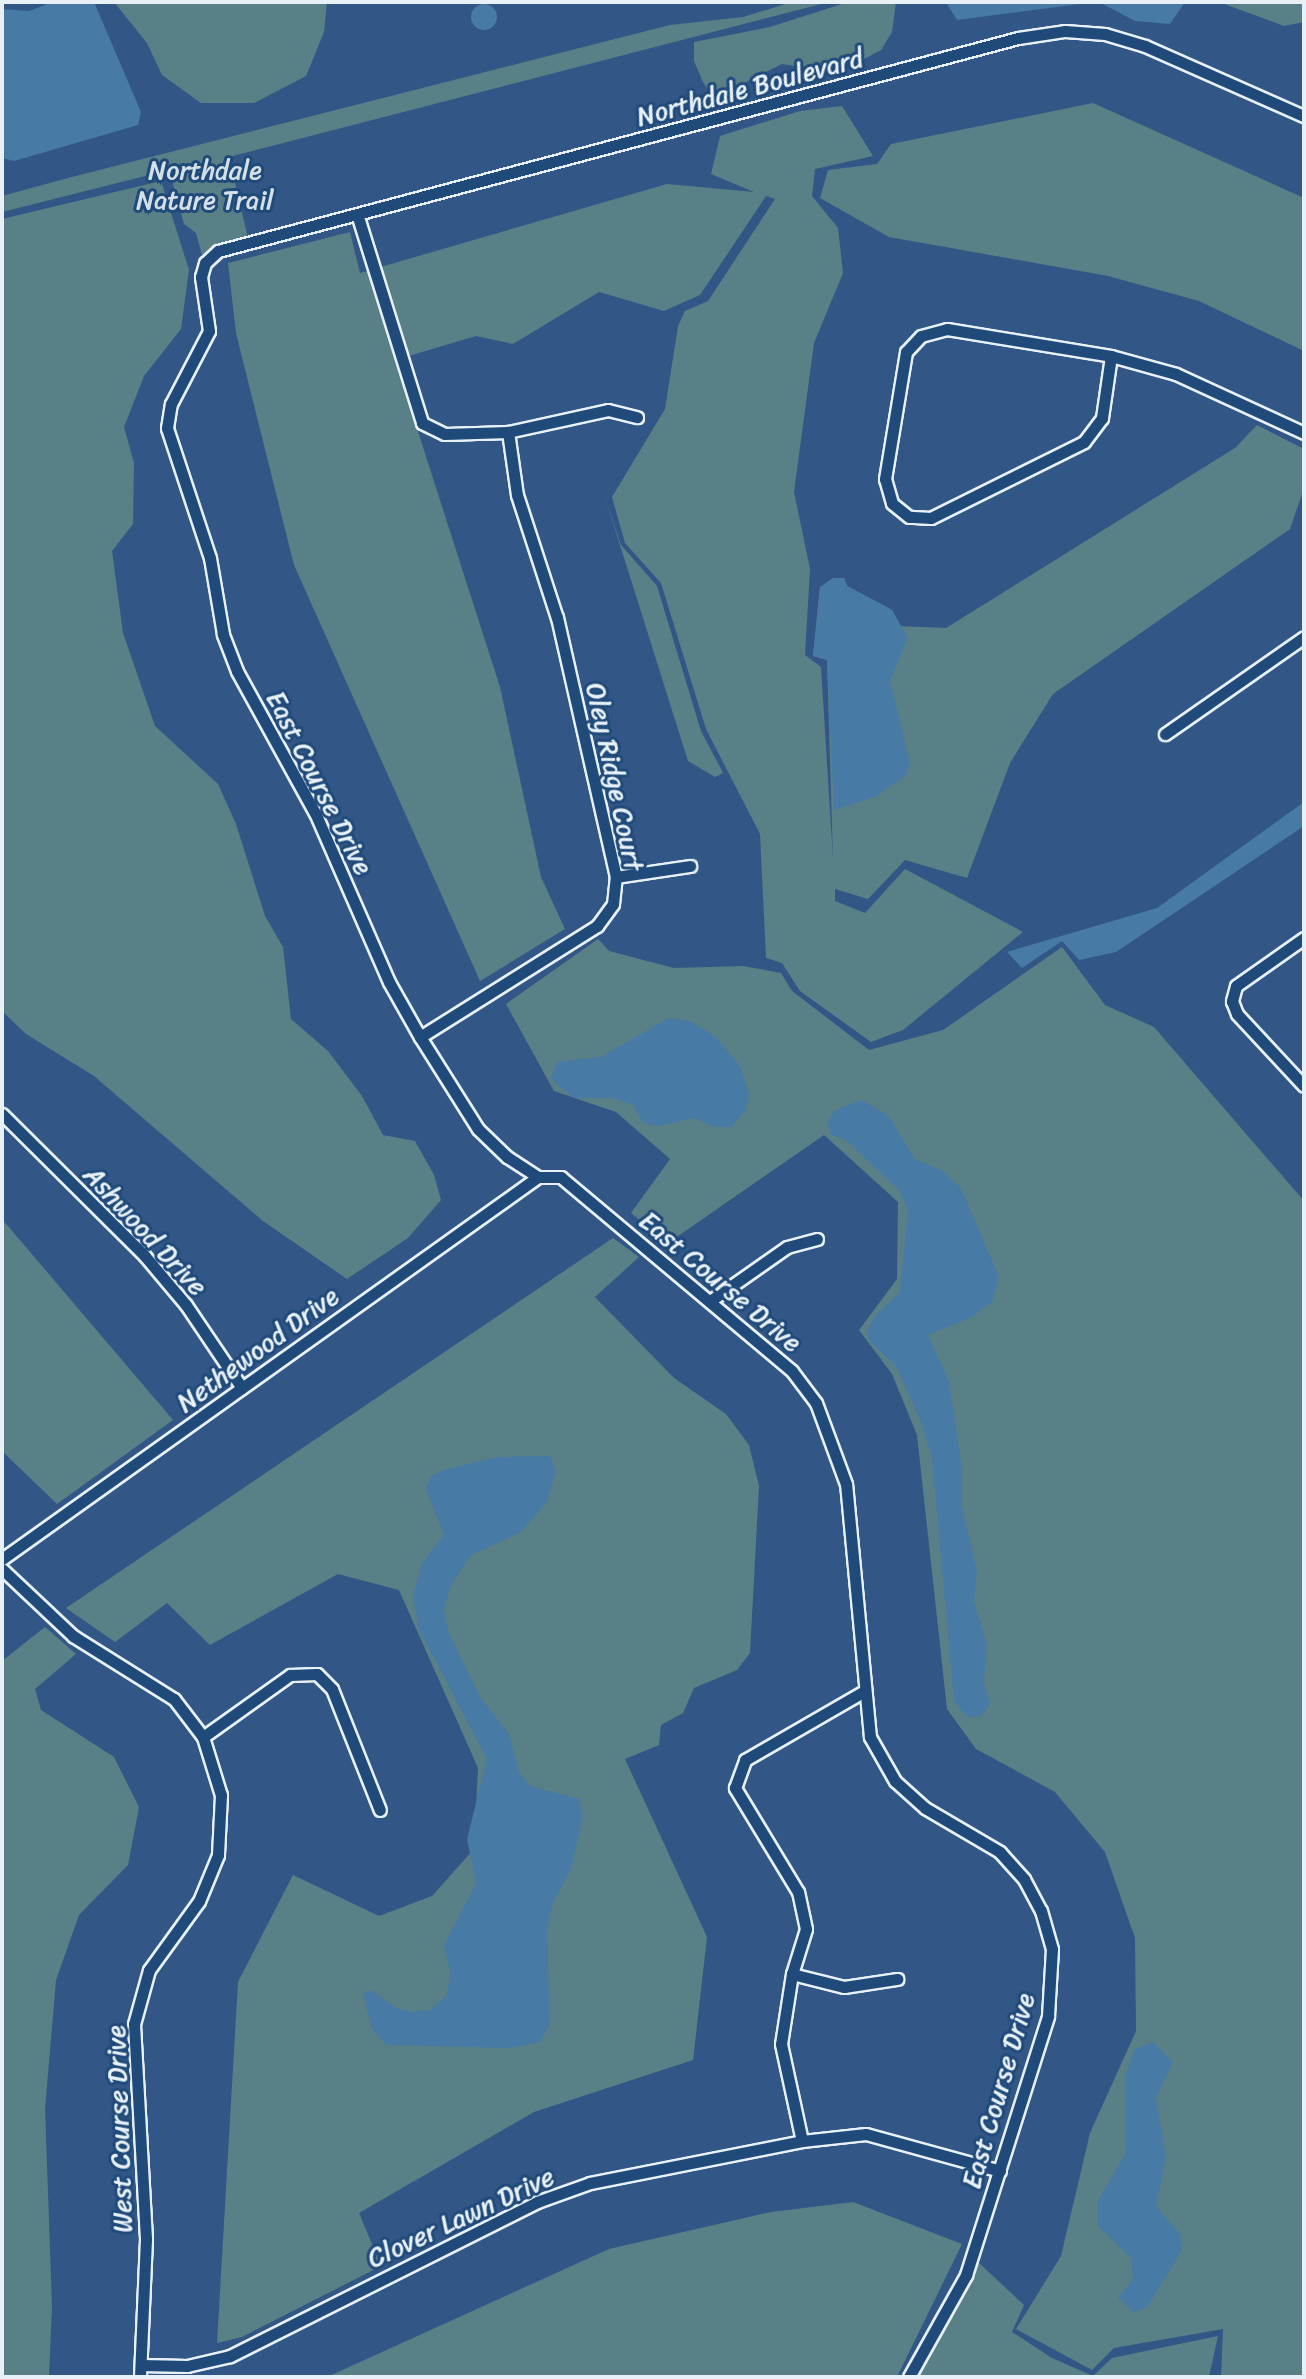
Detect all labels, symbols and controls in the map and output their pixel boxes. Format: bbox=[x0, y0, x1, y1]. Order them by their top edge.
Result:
street label: Northdale Boulevard bbox=[633, 43, 867, 133]
park label: Northdale Nature Trail bbox=[137, 155, 273, 216]
street label: Oley Ridge Court bbox=[579, 679, 649, 875]
street label: East Course Drive bbox=[259, 686, 379, 880]
street label: Ashwood Drive bbox=[77, 1160, 213, 1302]
street label: East Course Drive bbox=[633, 1205, 807, 1359]
street label: Nethewood Drive bbox=[171, 1281, 345, 1419]
street label: East Course Drive bbox=[956, 1990, 1042, 2192]
street label: West Course Drive bbox=[101, 2025, 139, 2233]
street label: Clover Lawn Drive bbox=[363, 2161, 559, 2275]

